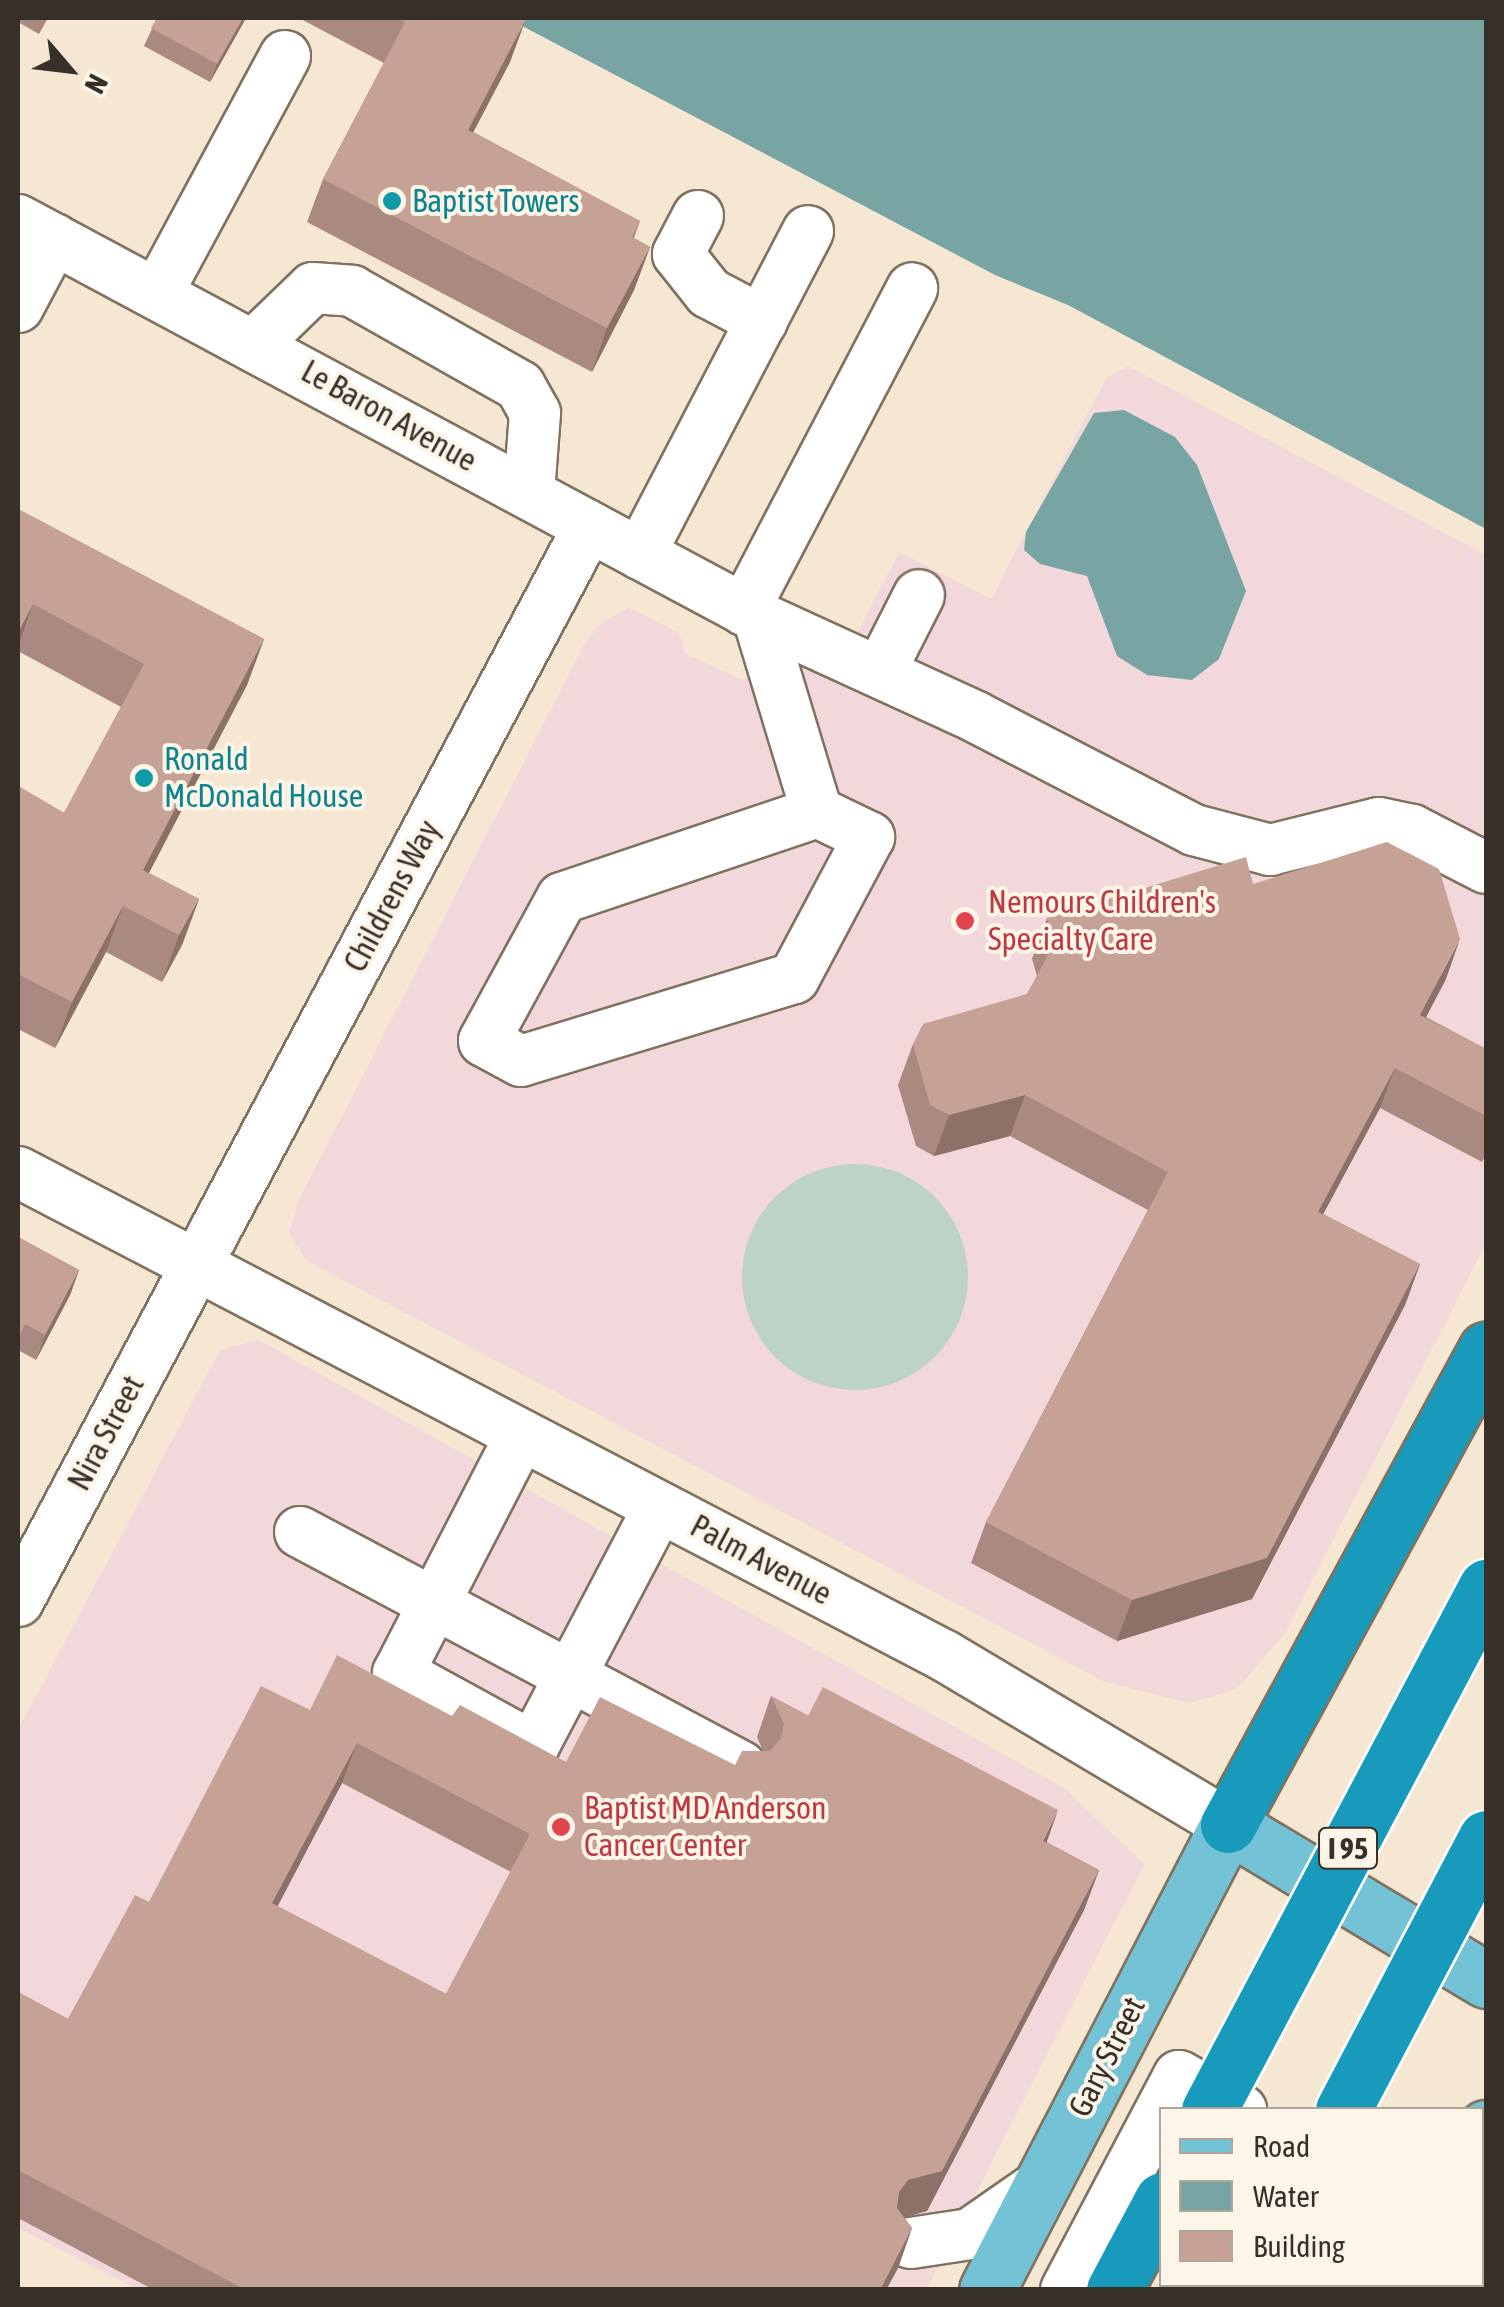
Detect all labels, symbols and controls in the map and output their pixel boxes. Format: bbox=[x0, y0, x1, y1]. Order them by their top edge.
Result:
north arrow bbox=[20, 20, 120, 120]
text: N bbox=[78, 69, 114, 99]
place label: Baptist Towers bbox=[412, 182, 580, 220]
marker: Baptist Towers bbox=[381, 190, 403, 212]
street label: Le Baron Avenue bbox=[295, 352, 483, 480]
place label: Ronald McDonald House bbox=[164, 741, 363, 816]
marker: Ronald McDonald House bbox=[133, 767, 155, 789]
street label: Childrens Way bbox=[336, 814, 448, 978]
place label: Nemours Children's Specialty Care bbox=[988, 884, 1216, 959]
marker: Nemours Children's Specialty Care bbox=[952, 908, 978, 934]
street label: Nira Street bbox=[60, 1369, 152, 1497]
street label: Palm Avenue bbox=[684, 1507, 838, 1613]
place label: Baptist MD Anderson Cancer Center bbox=[584, 1790, 827, 1865]
marker: Baptist MD Anderson Cancer Center bbox=[548, 1814, 574, 1840]
road number: I 95 bbox=[1318, 1823, 1378, 1873]
street label: Gary Street bbox=[1061, 1991, 1153, 2123]
legend bbox=[1159, 2107, 1484, 2287]
text: Road bbox=[1253, 2129, 1310, 2163]
text: Water bbox=[1253, 2179, 1319, 2213]
text: Building bbox=[1253, 2229, 1345, 2263]

